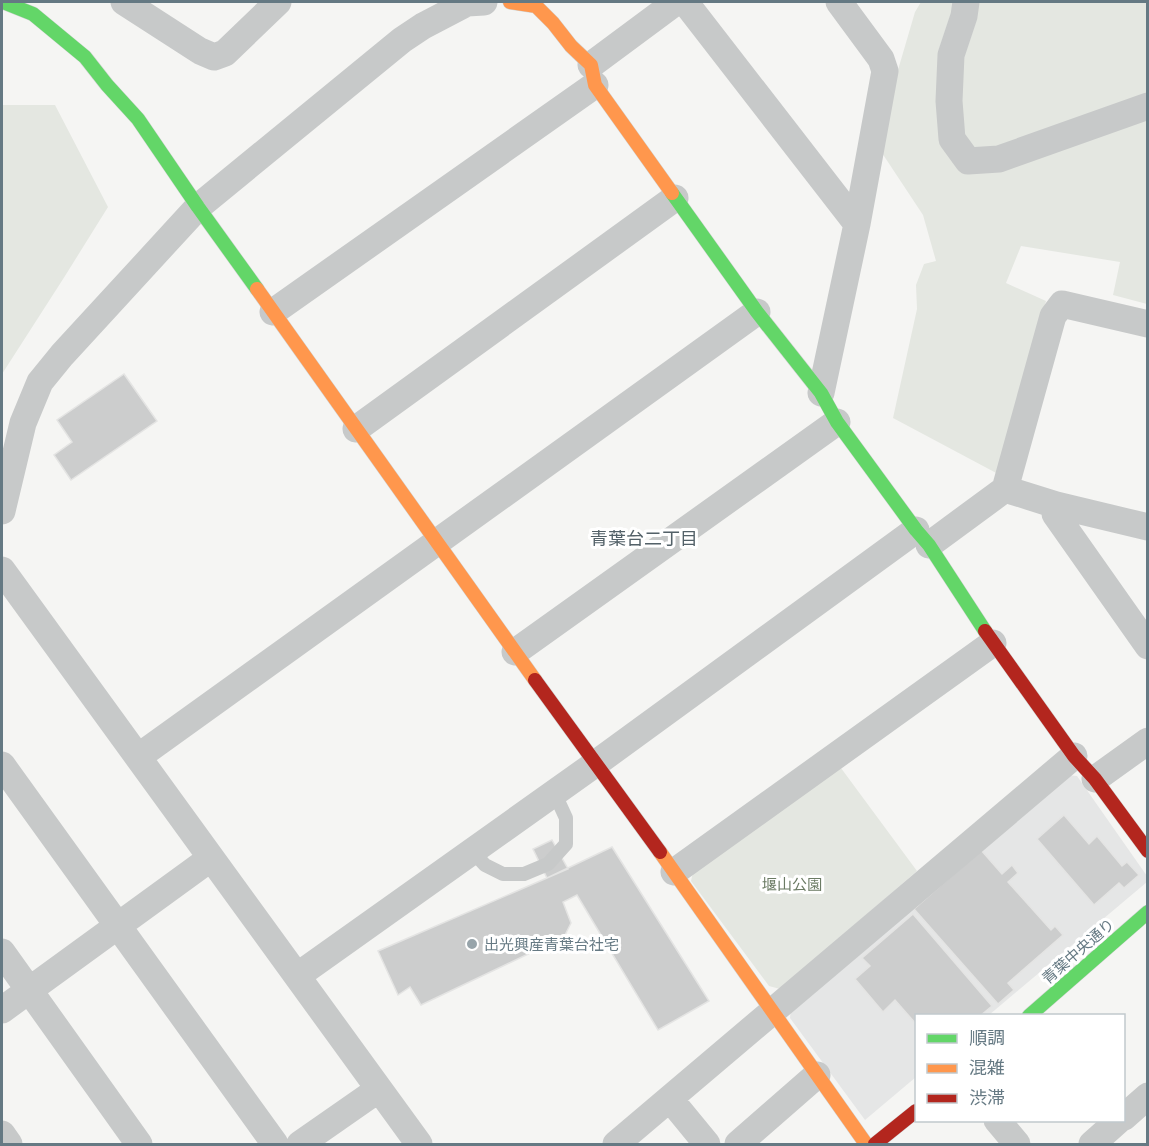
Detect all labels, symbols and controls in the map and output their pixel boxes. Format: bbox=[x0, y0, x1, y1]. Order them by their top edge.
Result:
district label: 青葉台二丁目 bbox=[590, 526, 698, 551]
park label: 堰山公園 bbox=[762, 874, 822, 895]
street label: 青葉中央通り bbox=[1037, 914, 1119, 988]
place label: 出光興産青葉台社宅 bbox=[484, 934, 619, 955]
marker: 出光興産青葉台社宅 bbox=[465, 937, 479, 951]
legend bbox=[915, 1014, 1125, 1122]
text: 順調 bbox=[969, 1025, 1005, 1050]
text: 混雑 bbox=[969, 1055, 1005, 1080]
text: 渋滞 bbox=[969, 1085, 1005, 1110]

